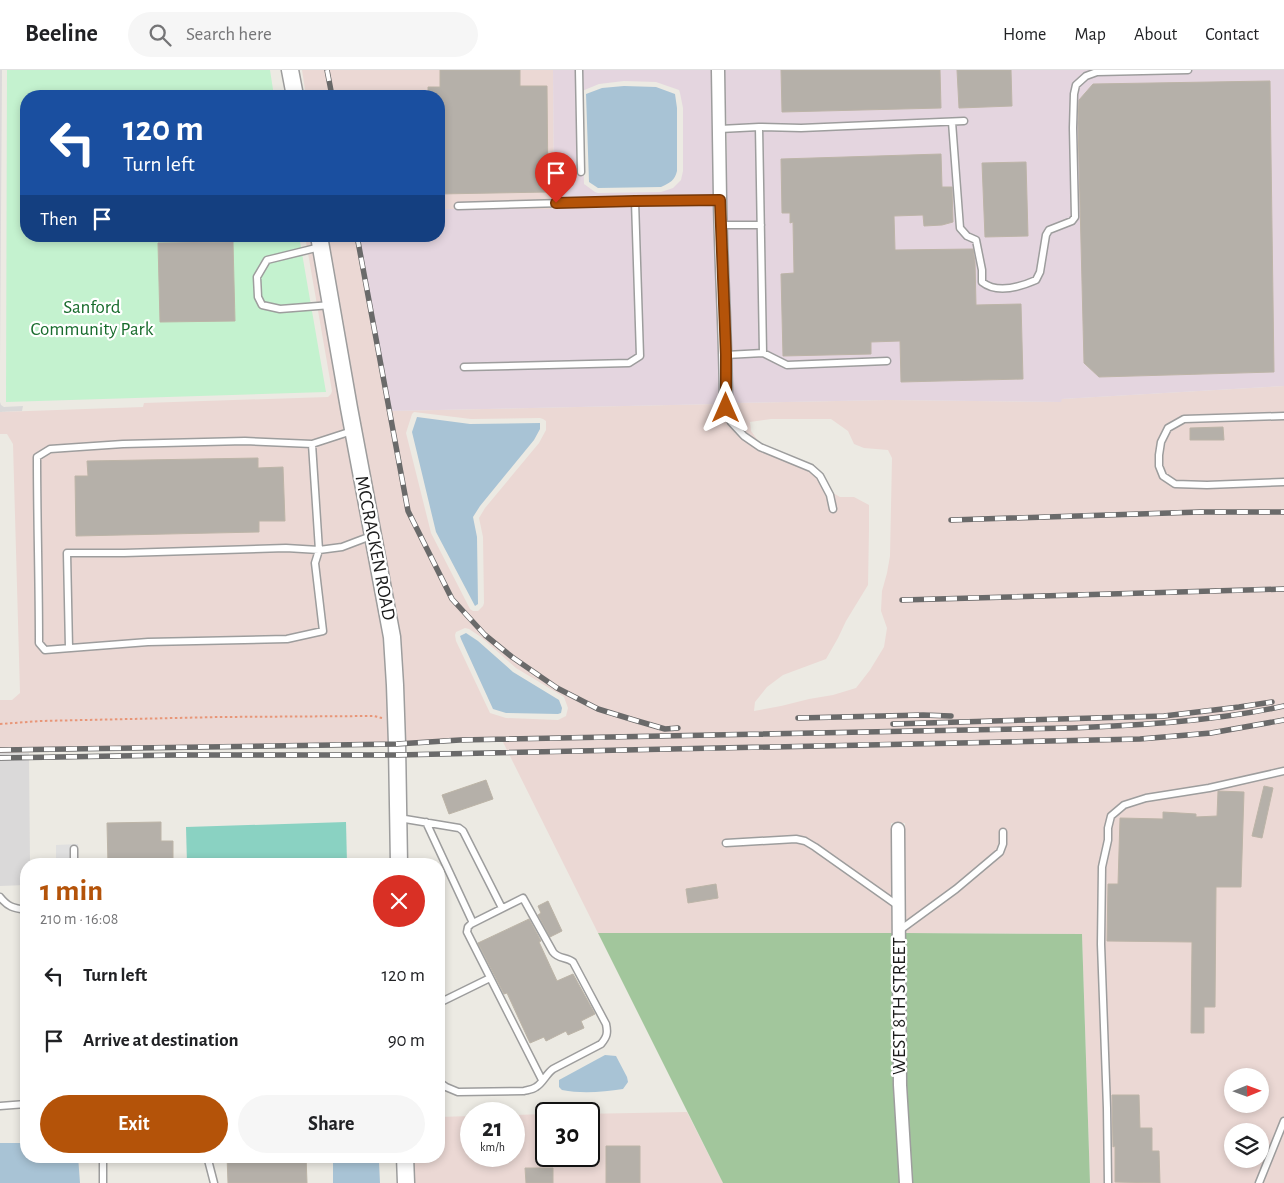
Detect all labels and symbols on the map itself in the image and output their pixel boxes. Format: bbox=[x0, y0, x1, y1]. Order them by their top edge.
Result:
pin bbox=[535, 152, 577, 203]
park label: Sanford Community Park bbox=[31, 298, 154, 339]
position arrow bbox=[699, 381, 751, 433]
street label: MCCRACKEN ROAD bbox=[352, 474, 398, 622]
street label: WEST 8TH STREET bbox=[890, 937, 909, 1075]
north arrow bbox=[1224, 1068, 1269, 1112]
speed limit sign: 30 bbox=[535, 1102, 600, 1167]

